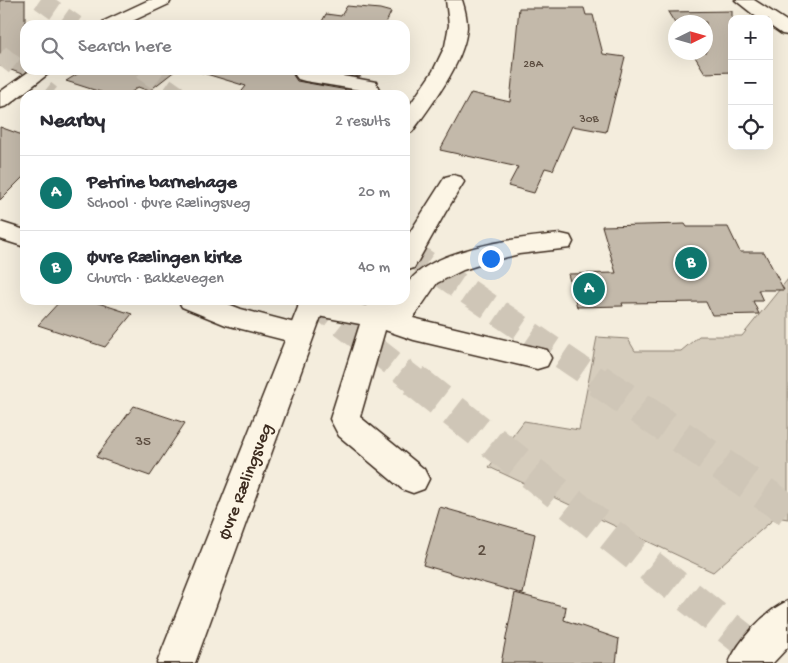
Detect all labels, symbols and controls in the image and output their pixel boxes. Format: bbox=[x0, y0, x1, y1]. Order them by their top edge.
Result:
north arrow bbox=[668, 15, 713, 60]
map controls bbox=[728, 15, 773, 150]
button: + bbox=[728, 15, 773, 60]
search box bbox=[20, 20, 410, 75]
icon: search bbox=[38, 34, 66, 62]
text: Search here bbox=[78, 36, 172, 59]
house number: 28A bbox=[523, 58, 544, 72]
button: − bbox=[728, 60, 773, 105]
button: locate bbox=[728, 105, 773, 150]
text: Nearby bbox=[40, 110, 105, 135]
text: 2 results bbox=[335, 113, 390, 132]
house number: 30B bbox=[578, 113, 599, 127]
text: Petrine barnehage bbox=[87, 172, 237, 195]
text: A bbox=[51, 184, 61, 203]
text: 20 m bbox=[358, 184, 390, 203]
text: School · Øvre Rælingsveg bbox=[87, 195, 250, 214]
pin: B bbox=[675, 244, 707, 282]
your location bbox=[478, 246, 504, 272]
text: Øvre Rælingen kirke bbox=[87, 247, 242, 270]
text: B bbox=[52, 259, 60, 278]
text: 40 m bbox=[358, 259, 390, 278]
text: Church · Bakkevegen bbox=[87, 270, 224, 289]
pin: A bbox=[573, 270, 605, 308]
street label: Øvre Rælingsveg bbox=[215, 421, 278, 543]
house number: 35 bbox=[134, 433, 151, 451]
house number: 2 bbox=[478, 541, 487, 562]

